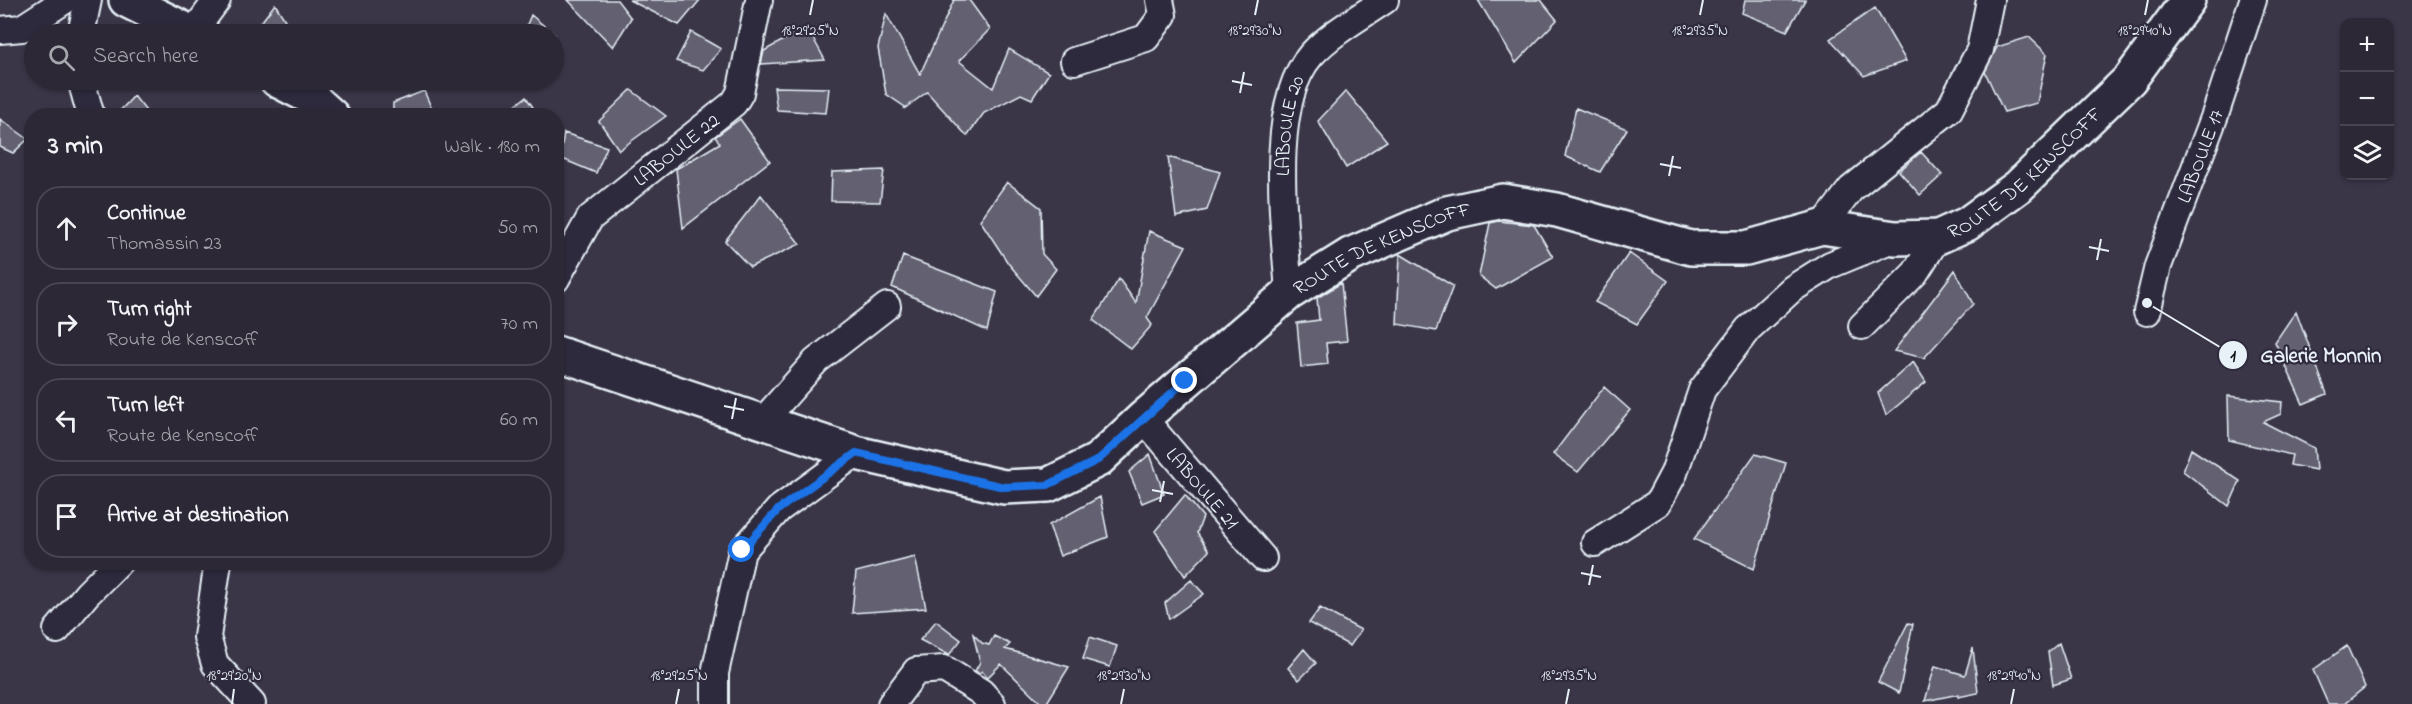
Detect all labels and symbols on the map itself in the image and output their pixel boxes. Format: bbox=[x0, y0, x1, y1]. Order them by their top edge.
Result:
text: 18°29'25"N bbox=[781, 20, 839, 42]
text: 18°29'30"N bbox=[1228, 20, 1282, 42]
text: 18°29'35"N bbox=[1672, 20, 1728, 42]
text: 18°29'40"N bbox=[2118, 20, 2172, 42]
street label: LABOULE 20 bbox=[1270, 71, 1313, 176]
street label: ROUTE DE KENSCOFF bbox=[1943, 101, 2110, 248]
street label: LABOULE 17 bbox=[2171, 106, 2233, 208]
street label: LABOULE 22 bbox=[628, 108, 727, 195]
street label: ROUTE DE KENSCOFF bbox=[1288, 196, 1474, 304]
callout: Galerie Monnin bbox=[2218, 335, 2393, 374]
text: Galerie Monnin bbox=[2261, 342, 2381, 372]
text: 1 bbox=[2230, 344, 2236, 370]
route end bbox=[1171, 367, 1197, 393]
street label: LABOULE 21 bbox=[1157, 442, 1244, 537]
route start bbox=[728, 536, 754, 562]
text: 18°29'20"N bbox=[206, 665, 262, 687]
text: 18°29'25"N bbox=[650, 665, 708, 687]
text: 18°29'30"N bbox=[1097, 665, 1151, 687]
text: 18°29'35"N bbox=[1541, 665, 1597, 687]
text: 18°29'40"N bbox=[1987, 665, 2041, 687]

